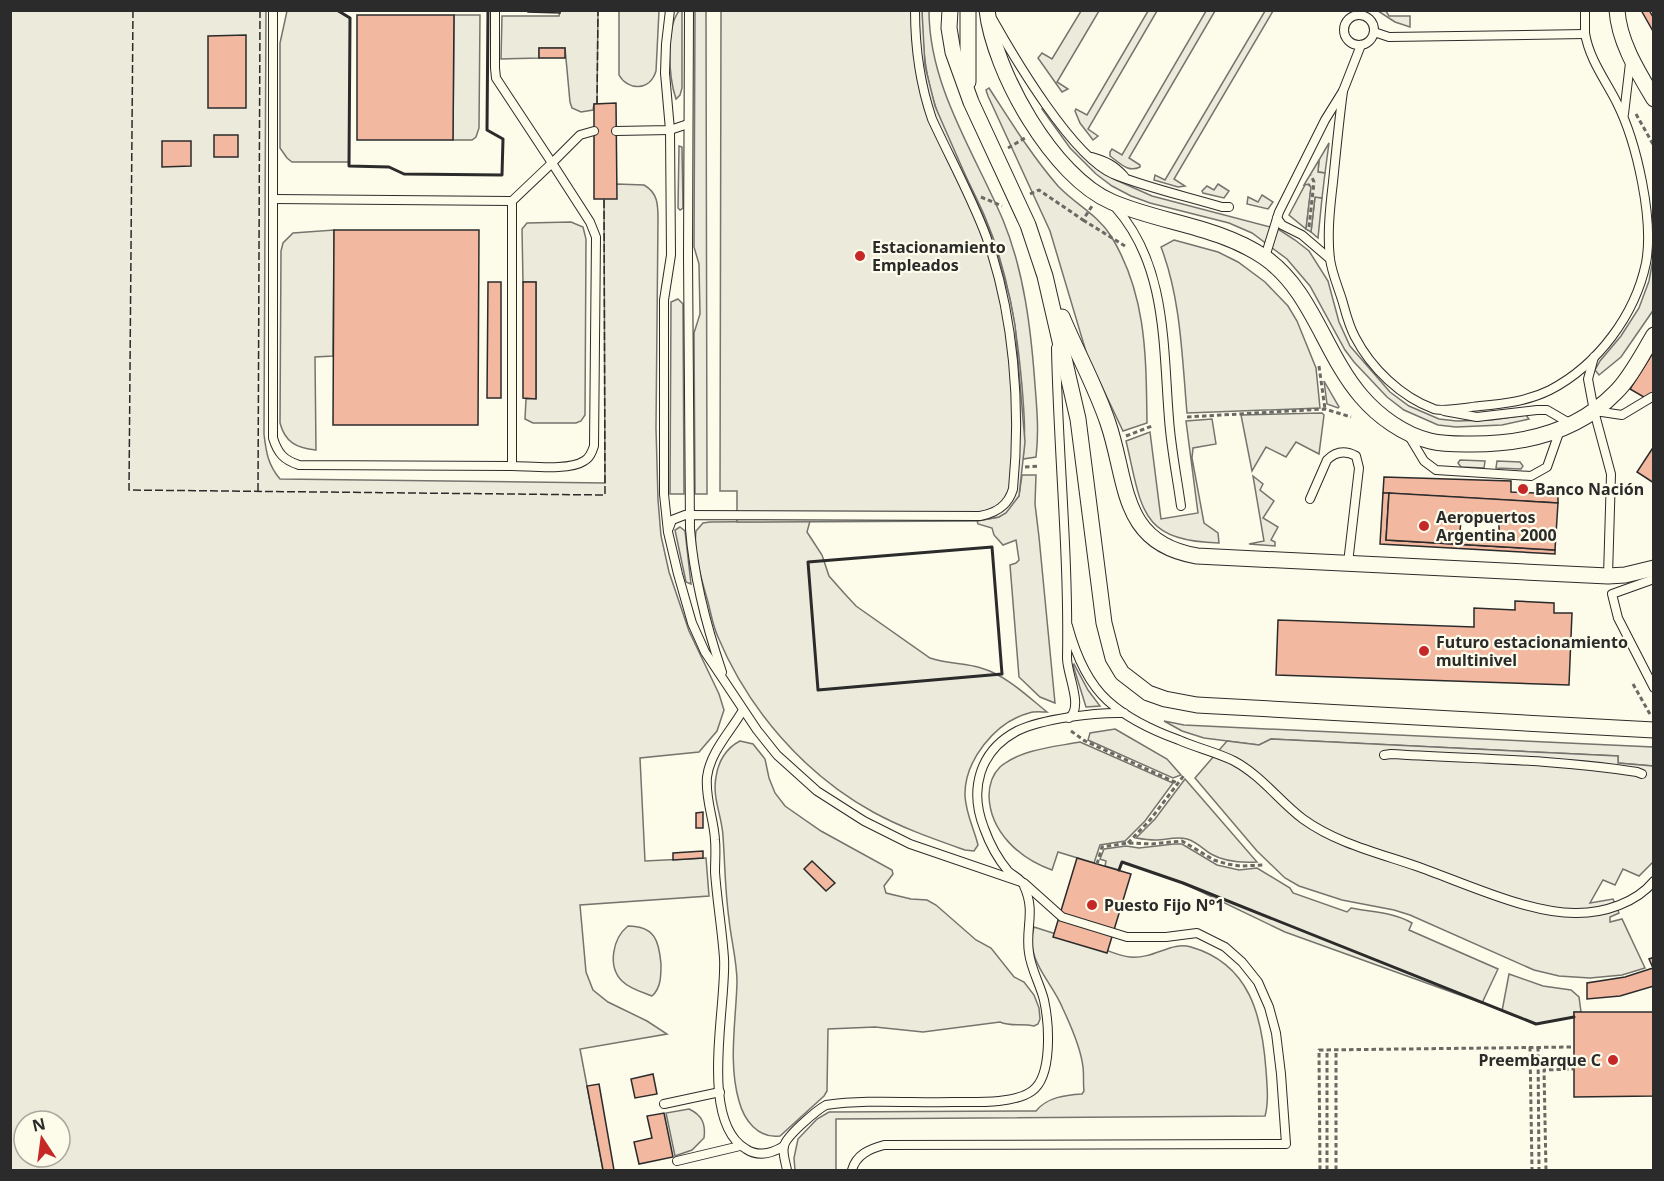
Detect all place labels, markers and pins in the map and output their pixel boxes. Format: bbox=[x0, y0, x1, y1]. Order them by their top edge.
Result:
place label: Estacionamiento Empleados bbox=[872, 236, 1006, 276]
marker: Estacionamiento Empleados bbox=[853, 249, 867, 263]
place label: Banco Nación bbox=[1535, 478, 1644, 500]
marker: Banco Nación bbox=[1516, 482, 1530, 496]
place label: Aeropuertos Argentina 2000 bbox=[1436, 506, 1557, 546]
marker: Aeropuertos Argentina 2000 bbox=[1417, 519, 1431, 533]
place label: Futuro estacionamiento multinivel bbox=[1436, 631, 1628, 671]
marker: Futuro estacionamiento multinivel bbox=[1417, 644, 1431, 658]
place label: Puesto Fijo N°1 bbox=[1104, 894, 1224, 916]
marker: Puesto Fijo N°1 bbox=[1085, 898, 1099, 912]
place label: Preembarque C bbox=[1479, 1049, 1601, 1071]
marker: Preembarque C bbox=[1606, 1053, 1620, 1067]

